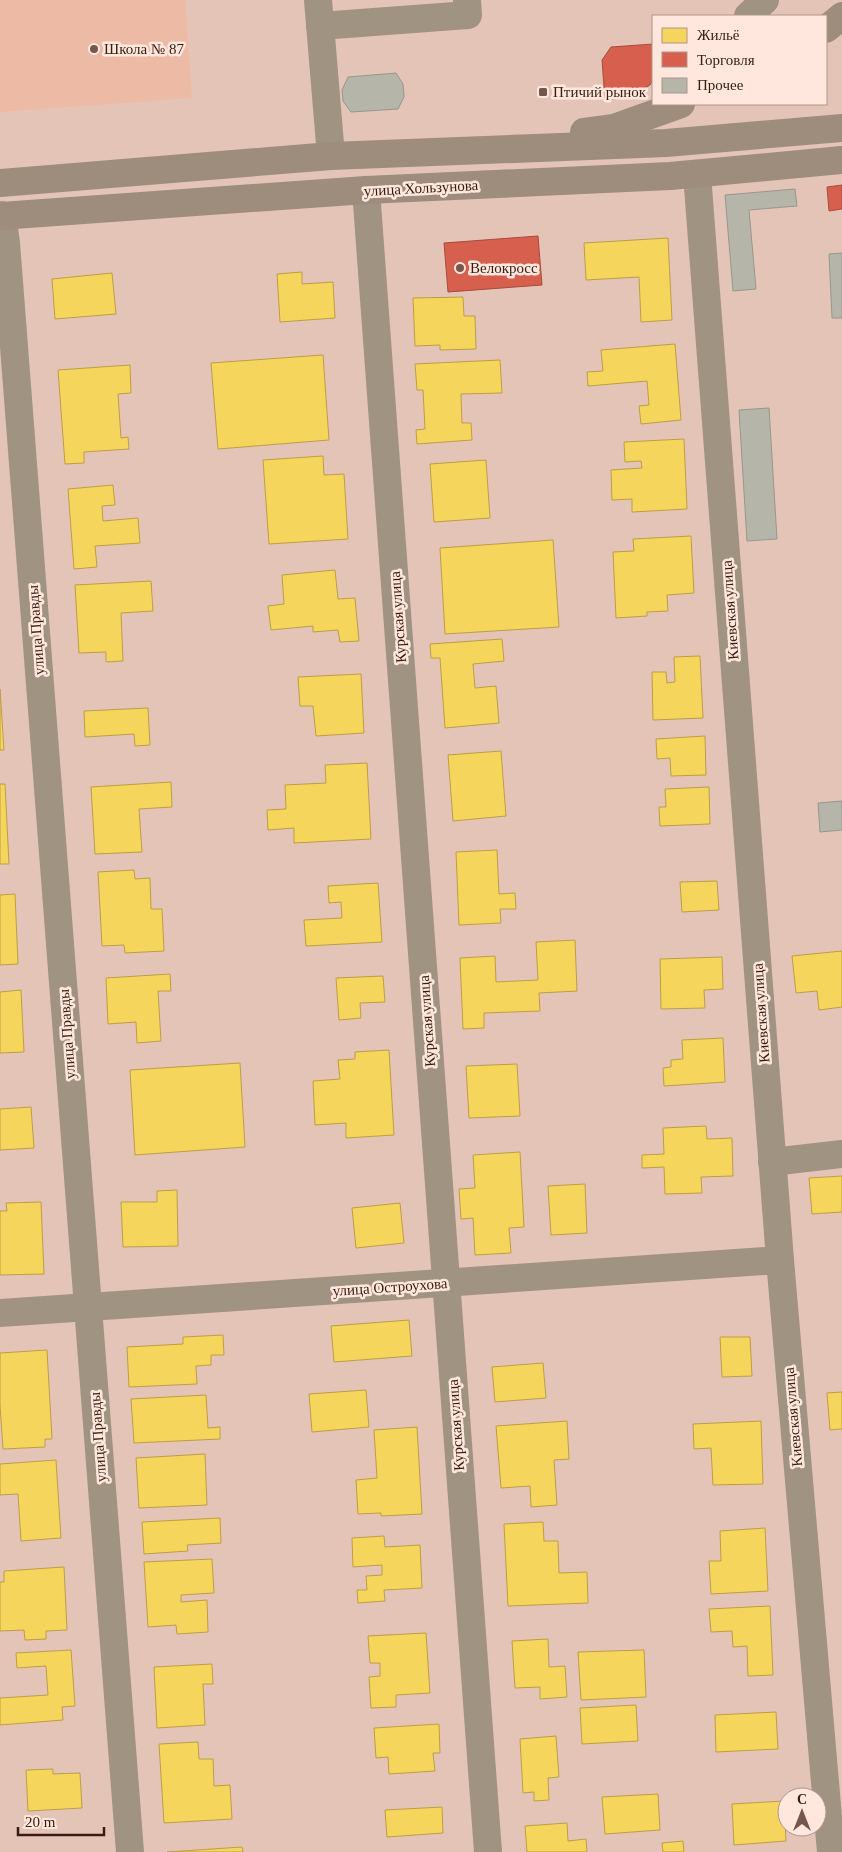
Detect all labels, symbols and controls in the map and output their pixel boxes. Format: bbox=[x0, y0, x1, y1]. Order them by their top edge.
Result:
legend bbox=[652, 15, 827, 105]
text: Жильё bbox=[697, 27, 740, 43]
place label: Школа № 87 bbox=[104, 41, 184, 57]
marker: Школа № 87 bbox=[88, 43, 100, 55]
text: Торговля bbox=[697, 52, 755, 68]
text: Прочее bbox=[697, 77, 744, 93]
place label: Птичий рынок bbox=[553, 84, 647, 100]
marker: Птичий рынок bbox=[537, 86, 549, 98]
street label: улица Хользунова bbox=[363, 177, 479, 199]
place label: Велокросс bbox=[470, 260, 538, 276]
marker: Велокросс bbox=[454, 262, 466, 274]
street label: Киевская улица bbox=[719, 559, 741, 660]
street label: Курская улица bbox=[387, 570, 409, 663]
street label: улица Правды bbox=[25, 584, 47, 676]
street label: Киевская улица bbox=[750, 962, 772, 1063]
street label: Курская улица bbox=[416, 974, 438, 1067]
street label: улица Правды bbox=[56, 988, 78, 1080]
street label: улица Остроухова bbox=[332, 1275, 448, 1299]
street label: Киевская улица bbox=[781, 1366, 805, 1467]
street label: Курская улица bbox=[445, 1378, 467, 1471]
street label: улица Правды bbox=[87, 1391, 109, 1483]
north arrow bbox=[777, 1787, 827, 1837]
text: С bbox=[797, 1792, 807, 1807]
scale bar bbox=[18, 1804, 104, 1836]
text: 20 m bbox=[25, 1814, 56, 1830]

